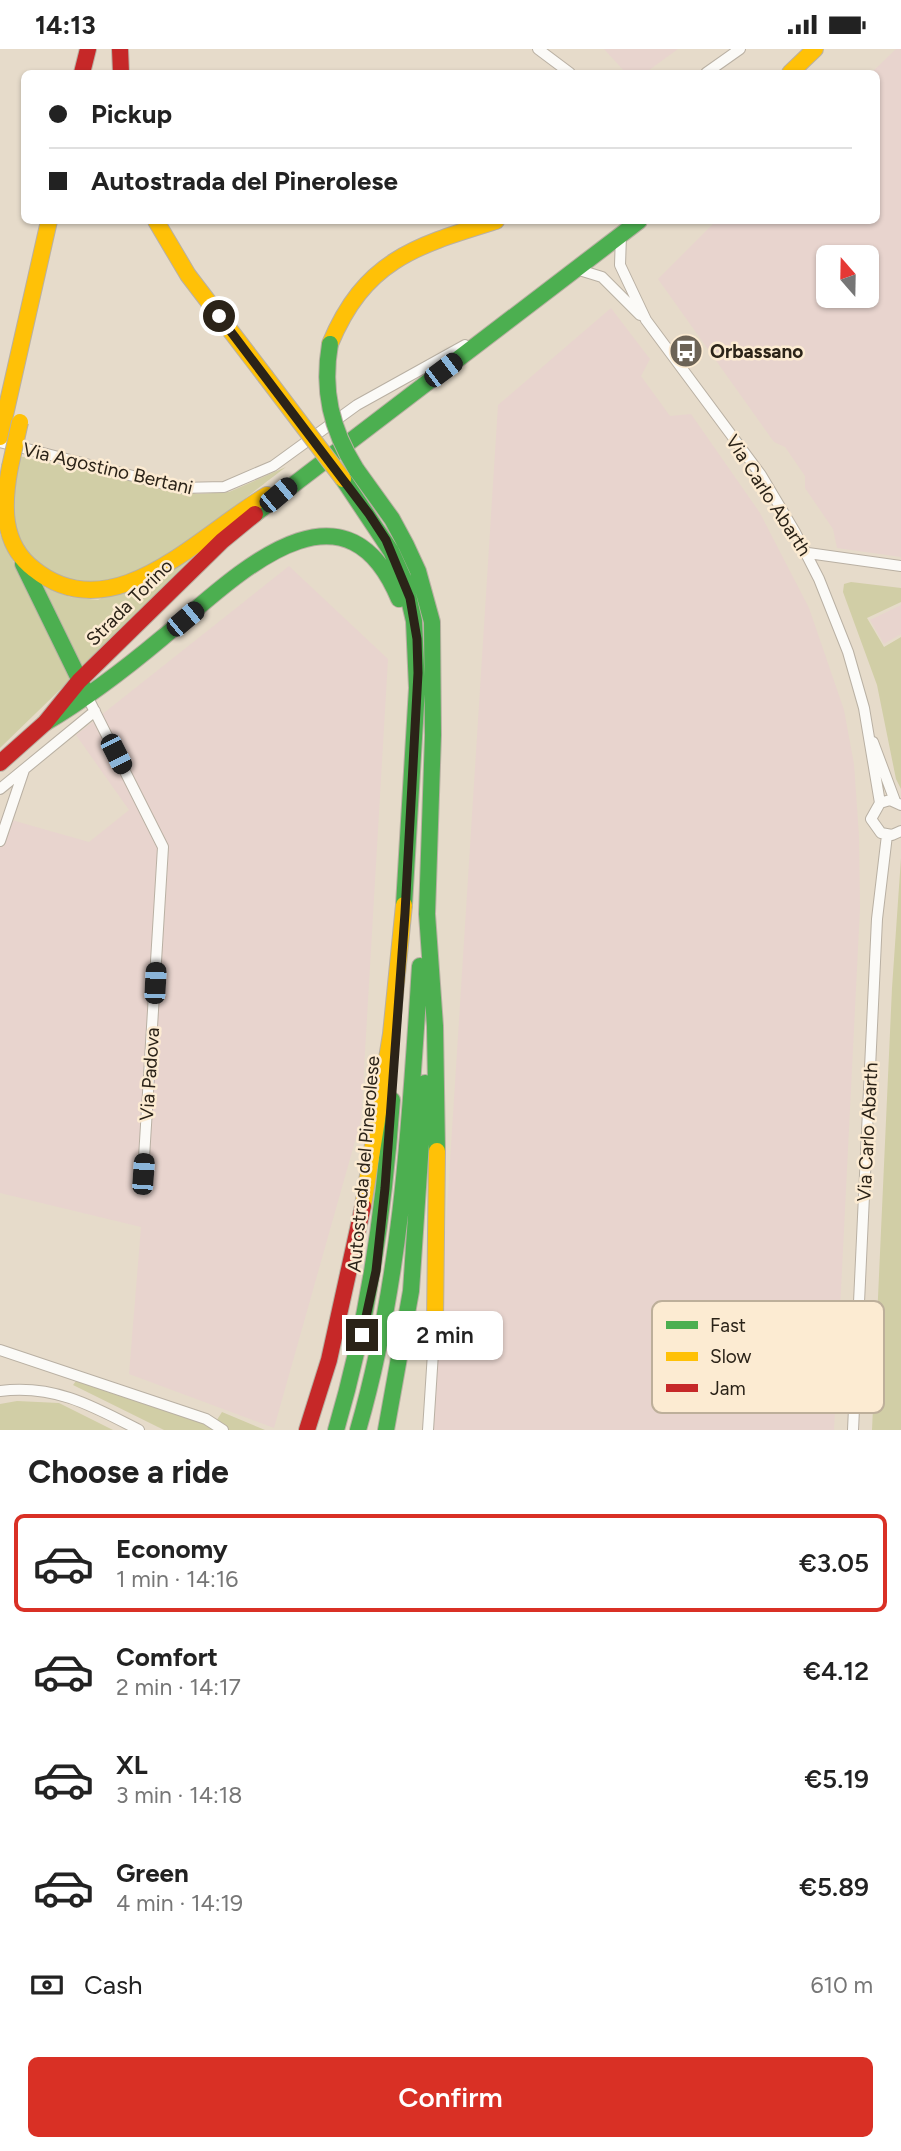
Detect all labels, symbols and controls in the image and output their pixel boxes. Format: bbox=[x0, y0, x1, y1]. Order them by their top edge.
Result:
text: 14:13 bbox=[35, 9, 96, 41]
text: Pickup bbox=[91, 98, 172, 130]
text: Autostrada del Pinerolese bbox=[91, 165, 398, 197]
north arrow bbox=[816, 245, 878, 308]
map controls bbox=[816, 245, 879, 308]
route start bbox=[203, 300, 235, 332]
bus stop icon: Orbassano bbox=[667, 332, 705, 370]
place label: Orbassano bbox=[710, 340, 803, 363]
car bbox=[420, 349, 467, 391]
street label: Via Carlo Abarth bbox=[721, 430, 816, 560]
street label: Via Agostino Bertani bbox=[21, 438, 195, 499]
car bbox=[256, 473, 301, 517]
street label: Strada Torino bbox=[81, 554, 178, 651]
car bbox=[163, 597, 208, 641]
car bbox=[98, 731, 135, 777]
car bbox=[144, 961, 167, 1005]
street label: Via Padova bbox=[135, 1026, 164, 1122]
street label: Autostrada del Pinerolese bbox=[343, 1055, 384, 1273]
street label: Via Carlo Abarth bbox=[852, 1062, 883, 1202]
car bbox=[132, 1152, 155, 1196]
legend bbox=[652, 1301, 884, 1413]
callout: 2 min bbox=[386, 1311, 502, 1359]
text: Fast bbox=[710, 1314, 746, 1337]
route end bbox=[346, 1319, 378, 1351]
text: 2 min bbox=[416, 1321, 474, 1349]
text: Slow bbox=[710, 1345, 752, 1368]
text: Jam bbox=[710, 1377, 746, 1400]
text: Choose a ride bbox=[28, 1453, 229, 1491]
icon: car bbox=[32, 1532, 95, 1595]
text: Economy bbox=[116, 1533, 228, 1565]
text: €3.05 bbox=[799, 1547, 869, 1579]
text: 1 min · 14:16 bbox=[116, 1565, 238, 1593]
icon: car bbox=[32, 1640, 95, 1703]
text: Comfort bbox=[116, 1641, 218, 1673]
text: €4.12 bbox=[803, 1655, 869, 1687]
text: 2 min · 14:17 bbox=[116, 1673, 241, 1701]
icon: car bbox=[32, 1748, 95, 1811]
text: XL bbox=[116, 1749, 148, 1781]
text: €5.19 bbox=[804, 1763, 869, 1795]
text: 3 min · 14:18 bbox=[116, 1781, 242, 1809]
icon: car bbox=[32, 1856, 95, 1919]
text: Green bbox=[116, 1857, 189, 1889]
text: €5.89 bbox=[799, 1871, 869, 1903]
text: 4 min · 14:19 bbox=[116, 1889, 243, 1917]
icon: cash bbox=[28, 1966, 66, 2004]
text: Cash bbox=[84, 1969, 143, 2001]
text: 610 m bbox=[810, 1971, 873, 1999]
button: Confirm bbox=[28, 2057, 873, 2137]

